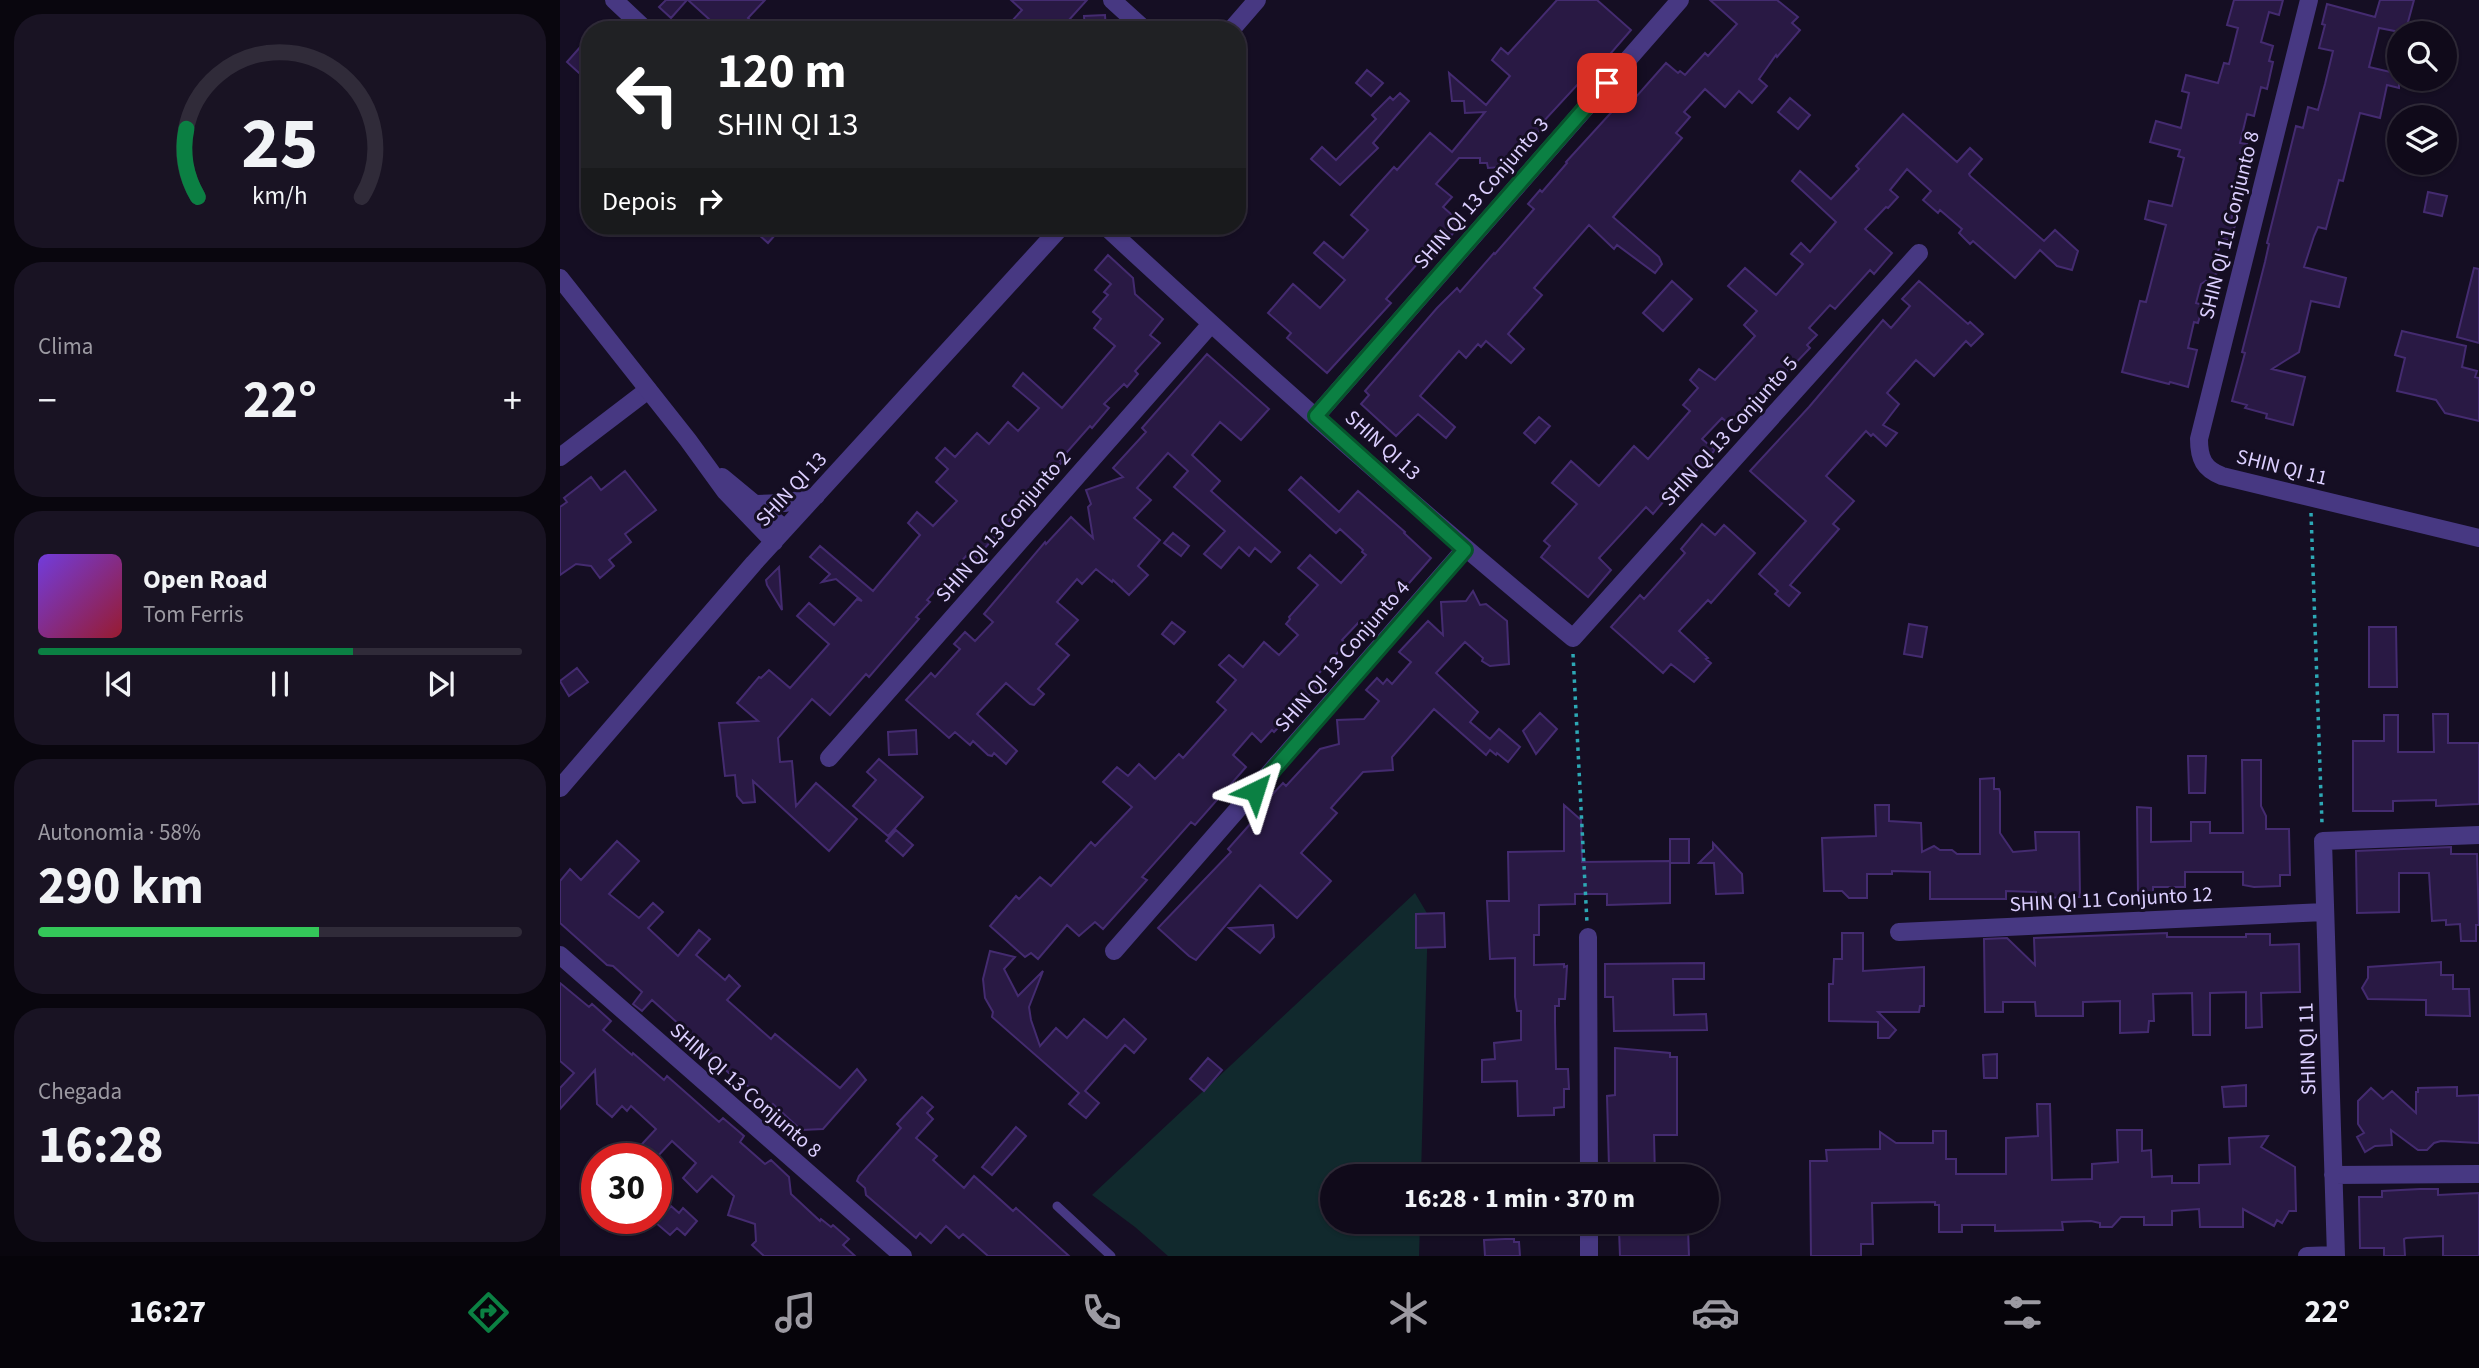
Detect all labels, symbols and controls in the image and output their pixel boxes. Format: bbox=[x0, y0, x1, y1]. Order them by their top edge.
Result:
map controls bbox=[2387, 21, 2457, 175]
button: search bbox=[2387, 21, 2457, 91]
text: 120 m bbox=[717, 37, 846, 107]
icon: left bbox=[602, 49, 693, 140]
pin bbox=[1577, 53, 1637, 113]
icon: arrive bbox=[1588, 64, 1626, 102]
text: 25 bbox=[242, 93, 318, 197]
text: SHIN QI 13 bbox=[717, 102, 858, 148]
button: layers bbox=[2387, 105, 2457, 175]
street label: SHIN QI 13 Conjunto 3 bbox=[1406, 110, 1556, 276]
street label: SHIN QI 11 Conjunto 8 bbox=[2191, 128, 2267, 322]
text: km/h bbox=[252, 178, 308, 214]
icon: right bbox=[691, 182, 729, 220]
text: Depois bbox=[602, 183, 677, 220]
text: Clima bbox=[38, 330, 93, 363]
street label: SHIN QI 13 Conjunto 5 bbox=[1653, 349, 1805, 513]
text: 22° bbox=[243, 364, 317, 438]
text: − bbox=[38, 374, 57, 428]
text: + bbox=[503, 374, 522, 428]
street label: SHIN QI 13 bbox=[1338, 403, 1428, 487]
street label: SHIN QI 11 bbox=[2233, 441, 2331, 493]
street label: SHIN QI 13 Conjunto 2 bbox=[928, 443, 1078, 609]
street label: SHIN QI 13 bbox=[748, 445, 834, 533]
text: Open Road bbox=[143, 561, 268, 598]
street label: SHIN QI 13 Conjunto 4 bbox=[1267, 573, 1417, 739]
text: Tom Ferris bbox=[143, 598, 244, 631]
icon: previous bbox=[100, 665, 138, 703]
icon: pause bbox=[261, 665, 299, 703]
icon: next bbox=[422, 665, 460, 703]
position arrow bbox=[1218, 754, 1292, 828]
text: Autonomia · 58% bbox=[38, 816, 201, 849]
text: 290 km bbox=[38, 850, 204, 924]
street label: SHIN QI 11 Conjunto 12 bbox=[2009, 879, 2213, 919]
street label: SHIN QI 11 bbox=[2290, 1002, 2324, 1096]
street label: SHIN QI 13 Conjunto 8 bbox=[663, 1015, 829, 1165]
text: Chegada bbox=[38, 1075, 122, 1108]
text: 16:28 bbox=[38, 1109, 163, 1183]
speed limit sign: 30 bbox=[581, 1143, 672, 1234]
text: 16:28 · 1 min · 370 m bbox=[1404, 1180, 1635, 1217]
icon: directions bbox=[464, 1288, 513, 1337]
icon: music bbox=[771, 1288, 820, 1337]
icon: phone bbox=[1077, 1288, 1126, 1337]
icon: climate bbox=[1384, 1288, 1433, 1337]
icon: car bbox=[1691, 1288, 1740, 1337]
icon: filters bbox=[1998, 1288, 2047, 1337]
text: 16:27 bbox=[129, 1289, 206, 1335]
text: 22° bbox=[2305, 1289, 2350, 1335]

